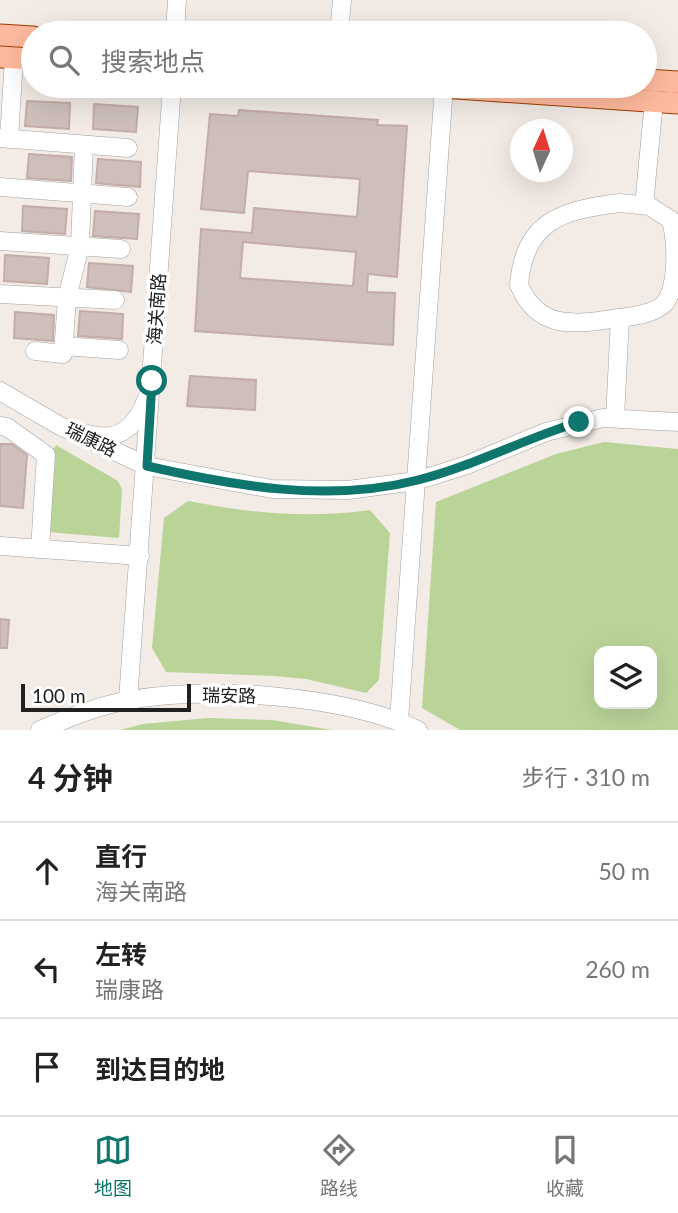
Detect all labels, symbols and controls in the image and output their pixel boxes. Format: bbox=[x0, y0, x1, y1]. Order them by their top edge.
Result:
search box bbox=[21, 21, 657, 98]
icon: search bbox=[45, 41, 83, 79]
text: 搜索地点 bbox=[101, 45, 205, 77]
north arrow bbox=[510, 119, 573, 182]
street label: 海关南路 bbox=[143, 272, 169, 346]
route start bbox=[136, 365, 167, 396]
route end bbox=[563, 406, 594, 437]
street label: 瑞康路 bbox=[62, 417, 121, 461]
map controls bbox=[594, 646, 657, 709]
button: layers bbox=[594, 646, 657, 709]
scale bar bbox=[21, 681, 191, 713]
text: 100 m bbox=[32, 684, 86, 707]
street label: 瑞安路 bbox=[202, 684, 256, 706]
text: 4 分钟 bbox=[28, 759, 113, 795]
text: 步行 · 310 m bbox=[521, 763, 650, 791]
text: 直行 bbox=[95, 840, 147, 872]
icon: ahead bbox=[28, 852, 66, 890]
text: 50 m bbox=[599, 857, 650, 885]
text: 海关南路 bbox=[95, 877, 187, 905]
text: 左转 bbox=[95, 938, 147, 970]
icon: left bbox=[28, 950, 66, 988]
text: 260 m bbox=[585, 955, 650, 983]
text: 瑞康路 bbox=[95, 975, 164, 1003]
icon: arrive bbox=[28, 1048, 66, 1086]
text: 到达目的地 bbox=[95, 1053, 225, 1085]
tab: 地图 bbox=[94, 1131, 132, 1200]
tab: 路线 bbox=[320, 1131, 358, 1200]
tab: 收藏 bbox=[546, 1131, 584, 1200]

